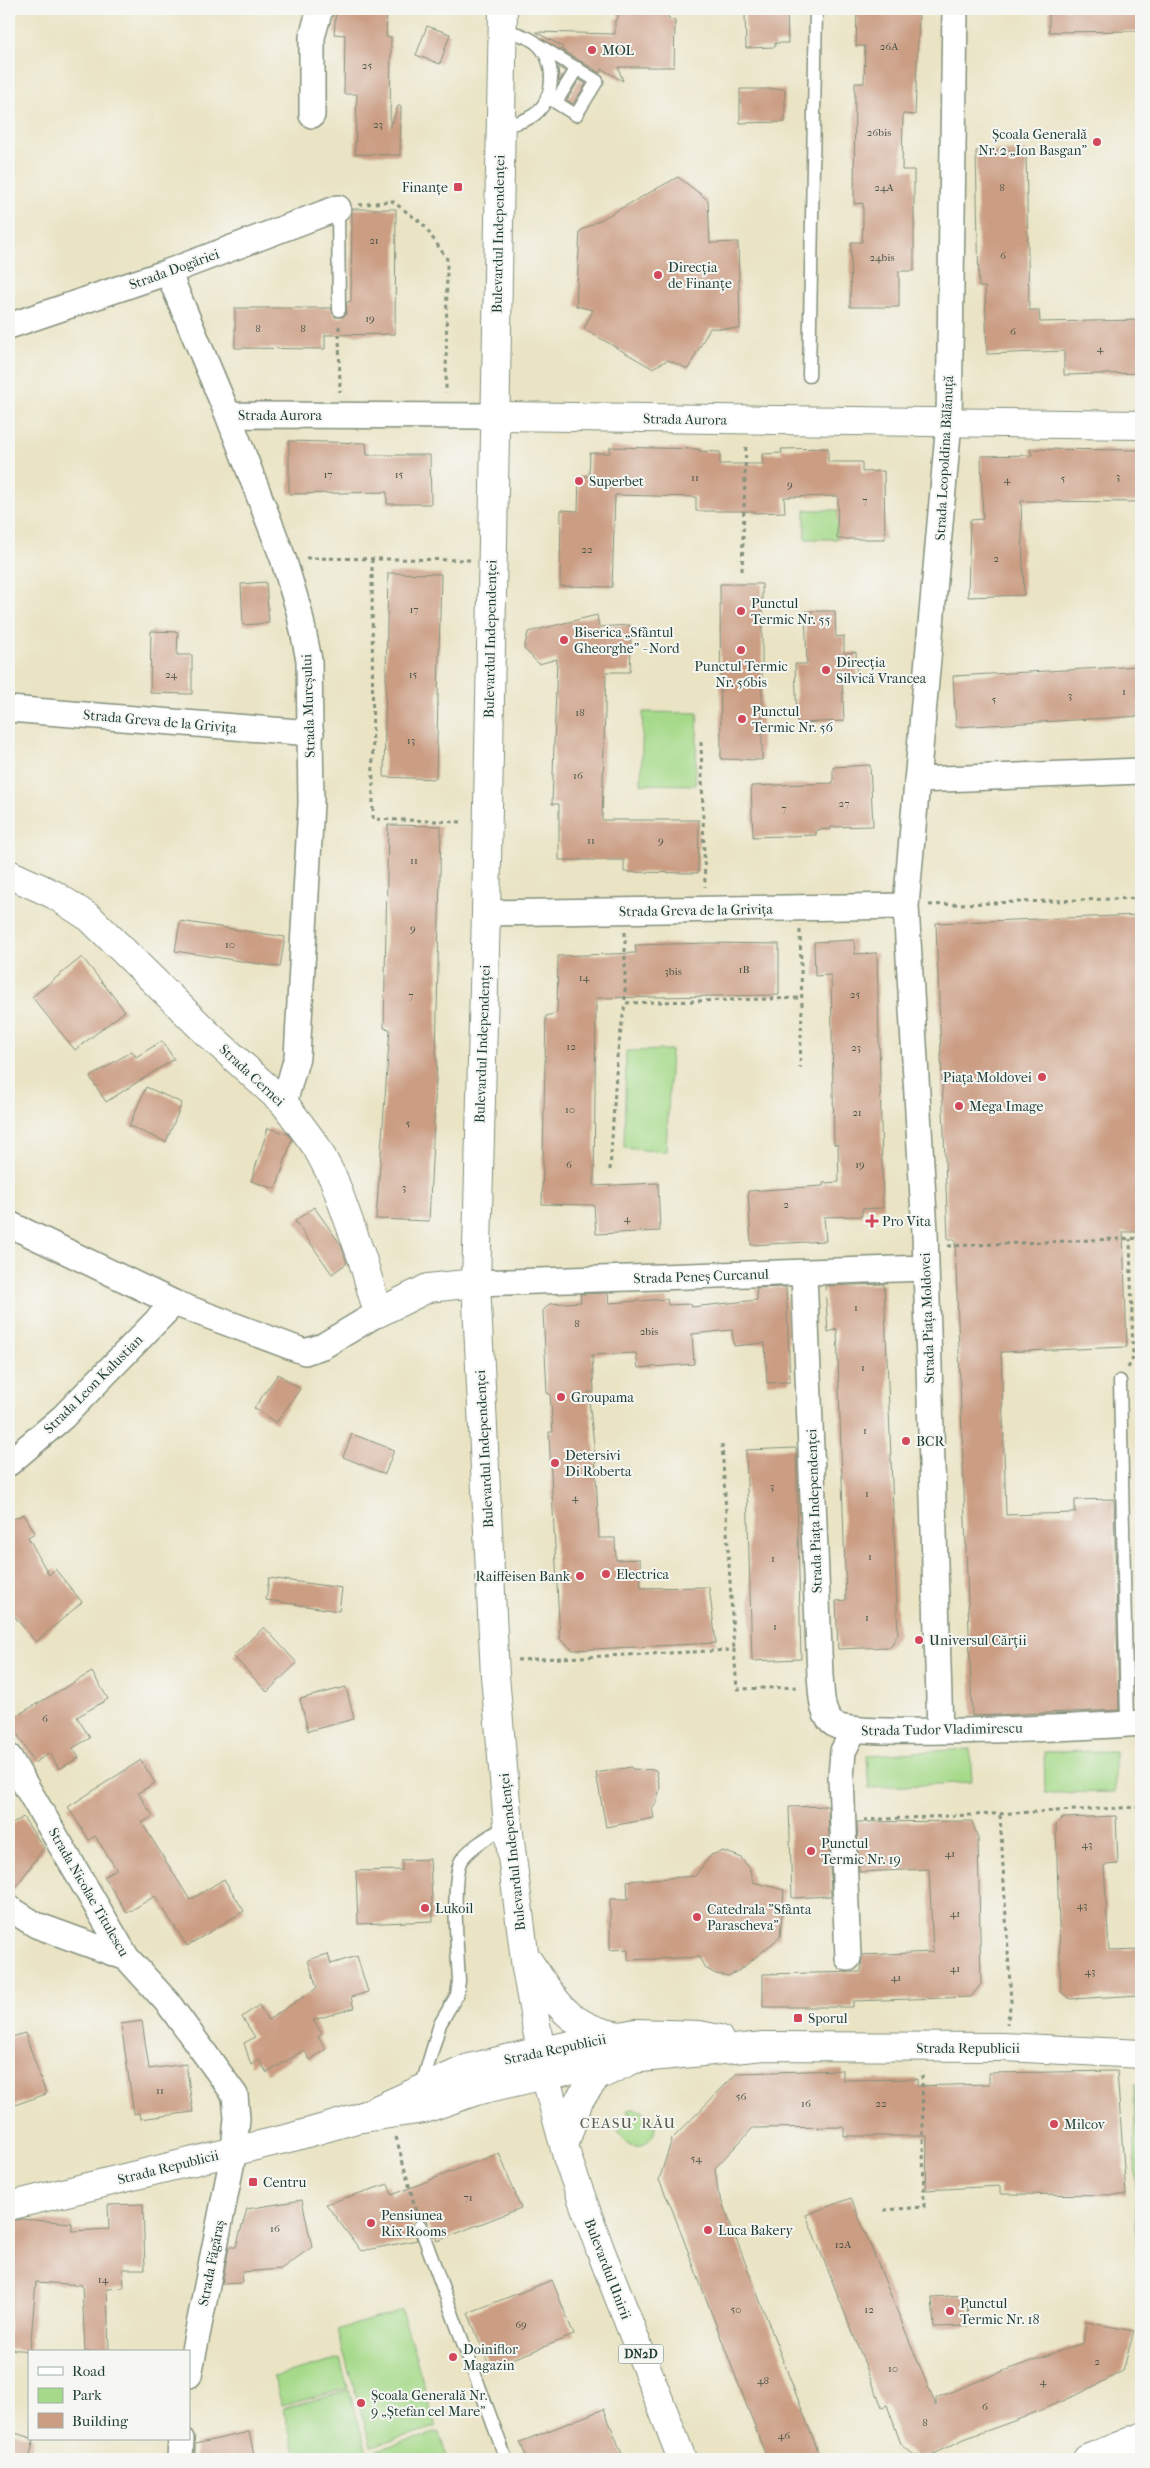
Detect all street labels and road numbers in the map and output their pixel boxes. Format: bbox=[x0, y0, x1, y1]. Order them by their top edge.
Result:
street label: Bulevardul Independenței bbox=[489, 155, 508, 313]
street label: Strada Dogăriei bbox=[127, 245, 222, 294]
street label: Strada Leopoldina Bălănuță bbox=[932, 375, 957, 541]
street label: Strada Aurora bbox=[238, 407, 322, 424]
street label: Strada Aurora bbox=[643, 410, 728, 429]
street label: Bulevardul Independenței bbox=[481, 560, 500, 718]
street label: Strada Mureșului bbox=[298, 654, 319, 758]
street label: Strada Greva de la Grivița bbox=[83, 706, 238, 737]
street label: Strada Greva de la Grivița bbox=[619, 901, 774, 920]
street label: Bulevardul Independenței bbox=[471, 965, 494, 1124]
street label: Strada Cernei bbox=[215, 1041, 288, 1110]
street label: Strada Piața Moldovei bbox=[917, 1252, 938, 1384]
street label: Strada Peneș Curcanul bbox=[633, 1266, 769, 1287]
street label: Strada Leon Kalustian bbox=[40, 1331, 146, 1437]
street label: Bulevardul Independenței bbox=[472, 1369, 497, 1529]
street label: Strada Piața Independenței bbox=[803, 1428, 826, 1594]
street label: Strada Tudor Vladimirescu bbox=[861, 1720, 1023, 1739]
street label: Bulevardul Independenței bbox=[496, 1772, 529, 1932]
street label: Strada Nicolae Titulescu bbox=[45, 1825, 132, 1960]
street label: Strada Republicii bbox=[503, 2030, 608, 2069]
street label: Strada Republicii bbox=[916, 2040, 1020, 2057]
street label: Strada Republicii bbox=[116, 2147, 220, 2188]
street label: Bulevardul Unirii bbox=[581, 2216, 635, 2322]
street label: Strada Făgăraș bbox=[195, 2219, 228, 2308]
road number: DN2D bbox=[618, 2344, 664, 2364]

